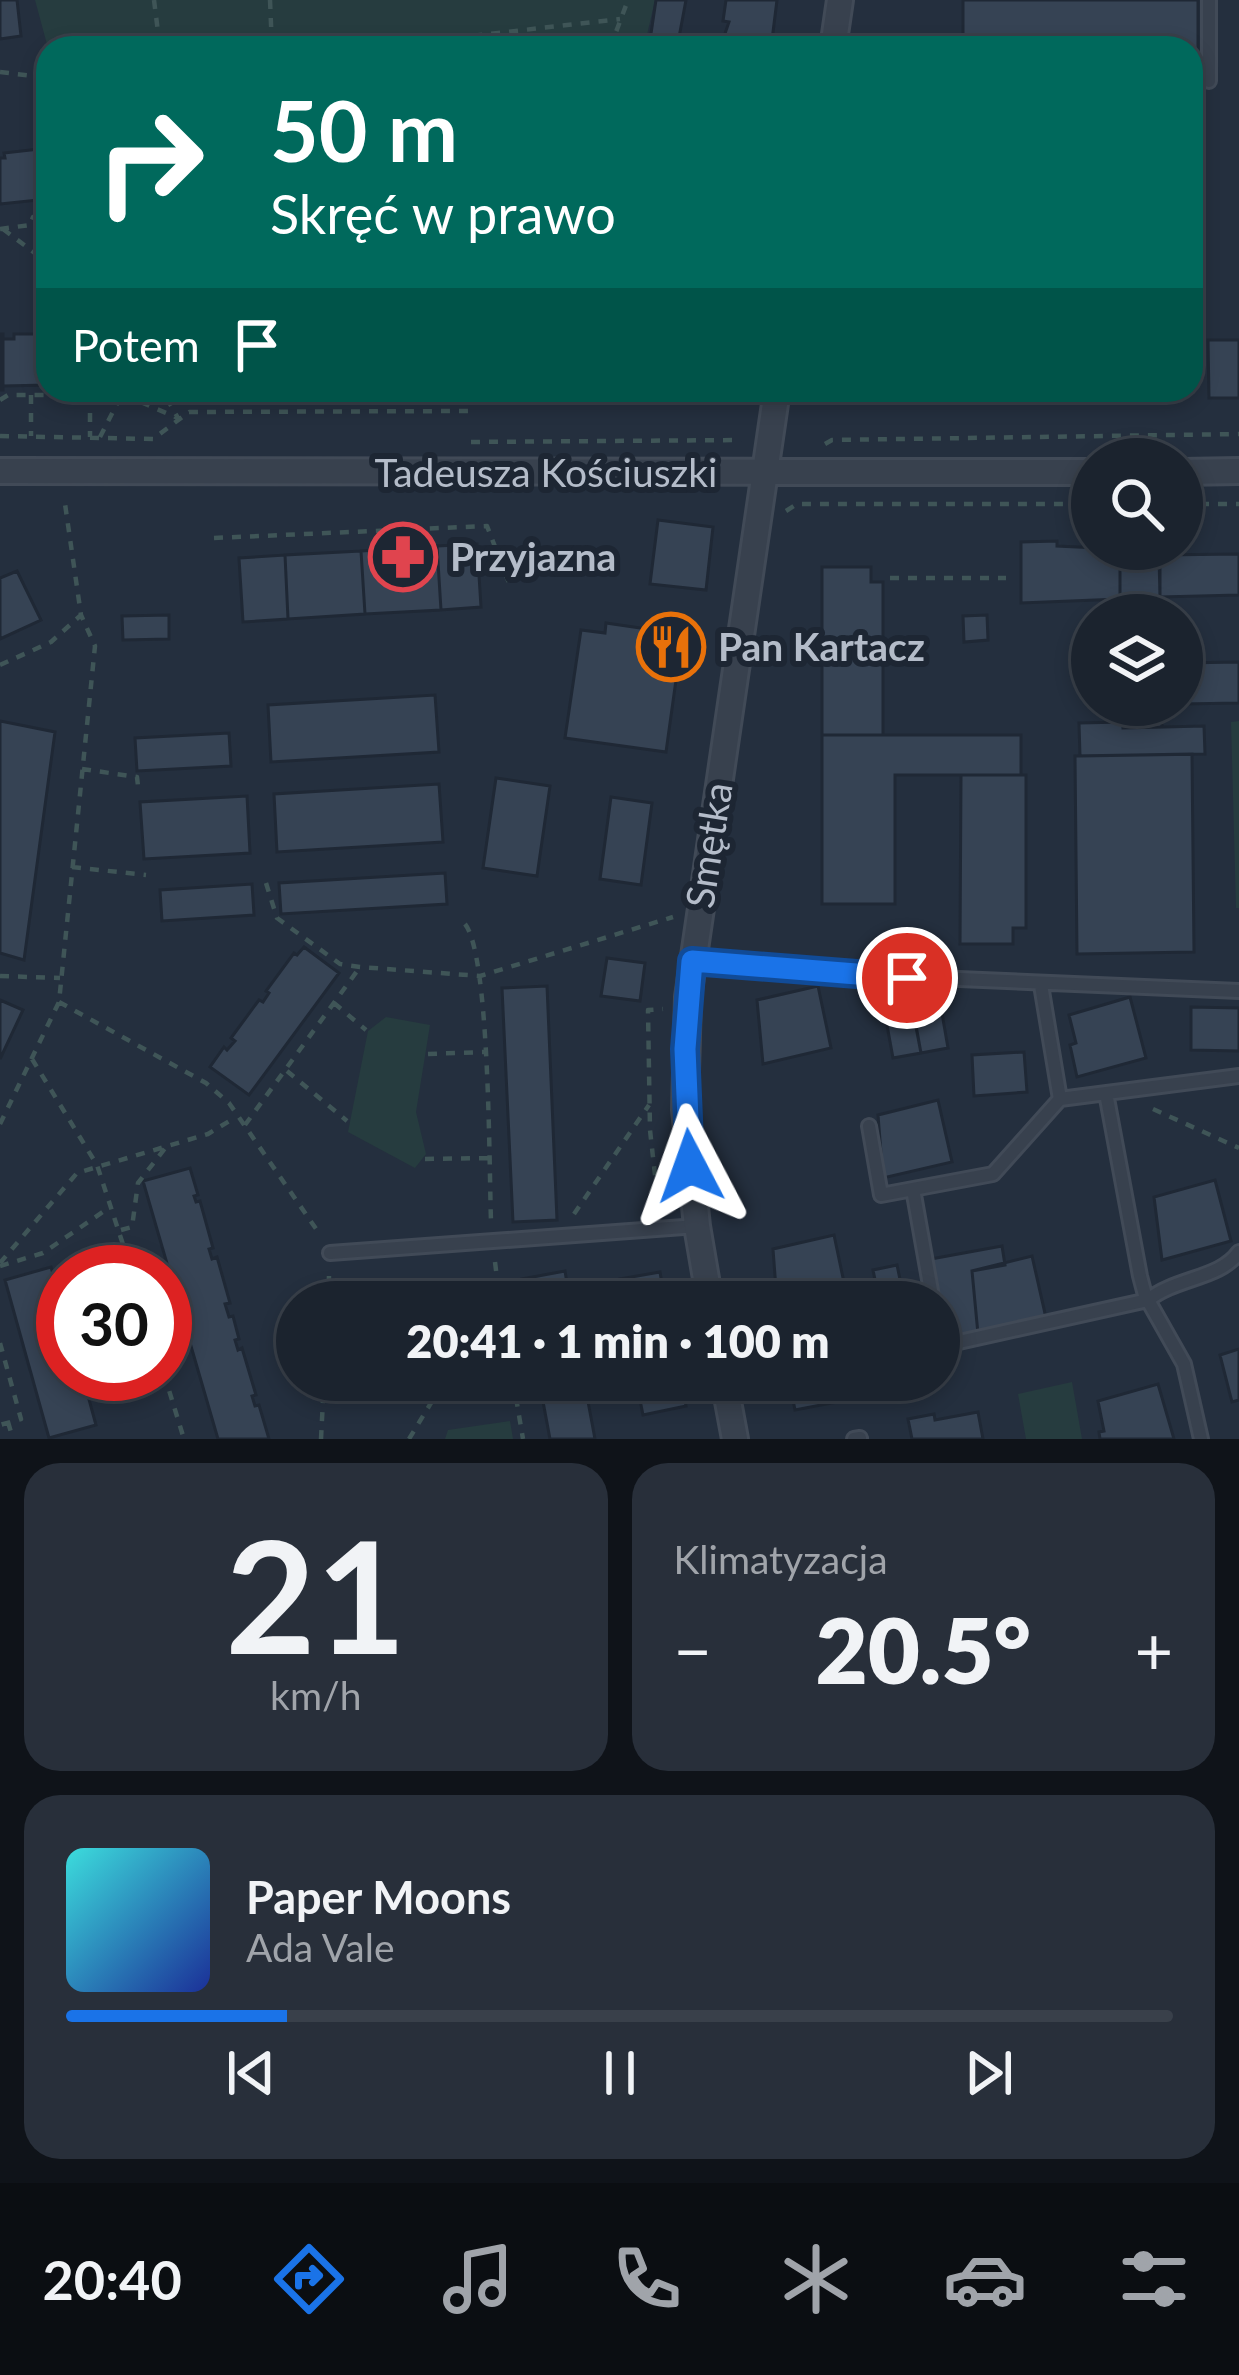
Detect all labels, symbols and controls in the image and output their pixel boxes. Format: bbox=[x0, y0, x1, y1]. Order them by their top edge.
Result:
text: 50 m bbox=[270, 79, 458, 180]
icon: right bbox=[72, 84, 228, 240]
text: Skręć w prawo bbox=[270, 181, 616, 246]
icon: arrive bbox=[224, 312, 290, 378]
text: Potem bbox=[72, 318, 200, 372]
map controls bbox=[1071, 438, 1203, 726]
button: search bbox=[1071, 438, 1203, 570]
street label: Tadeusza Kościuszki bbox=[375, 449, 717, 495]
pharmacy icon: Przyjazna bbox=[368, 522, 438, 592]
place label: Przyjazna bbox=[450, 533, 616, 579]
button: layers bbox=[1071, 594, 1203, 726]
restaurant icon: Pan Kartacz bbox=[636, 612, 706, 682]
place label: Pan Kartacz bbox=[718, 623, 925, 669]
street label: Smętka bbox=[675, 779, 741, 911]
pin bbox=[856, 927, 958, 1029]
icon: arrive bbox=[874, 945, 940, 1011]
position arrow bbox=[627, 1103, 753, 1229]
speed limit sign: 30 bbox=[36, 1245, 192, 1401]
text: 20:41 · 1 min · 100 m bbox=[406, 1314, 830, 1368]
text: 21 bbox=[225, 1500, 406, 1687]
text: Klimatyzacja bbox=[674, 1536, 888, 1582]
text: 20.5° bbox=[815, 1595, 1031, 1703]
text: − bbox=[674, 1610, 712, 1689]
text: + bbox=[1135, 1610, 1173, 1689]
text: km/h bbox=[270, 1672, 361, 1718]
text: Paper Moons bbox=[246, 1870, 511, 1924]
text: Ada Vale bbox=[246, 1924, 395, 1970]
icon: previous bbox=[218, 2040, 284, 2106]
icon: pause bbox=[587, 2040, 653, 2106]
icon: next bbox=[956, 2040, 1022, 2106]
icon: directions bbox=[267, 2237, 351, 2321]
icon: music bbox=[436, 2237, 520, 2321]
icon: phone bbox=[605, 2237, 689, 2321]
icon: climate bbox=[774, 2237, 858, 2321]
icon: car bbox=[943, 2237, 1027, 2321]
icon: filters bbox=[1112, 2237, 1196, 2321]
text: 20:40 bbox=[43, 2247, 182, 2312]

